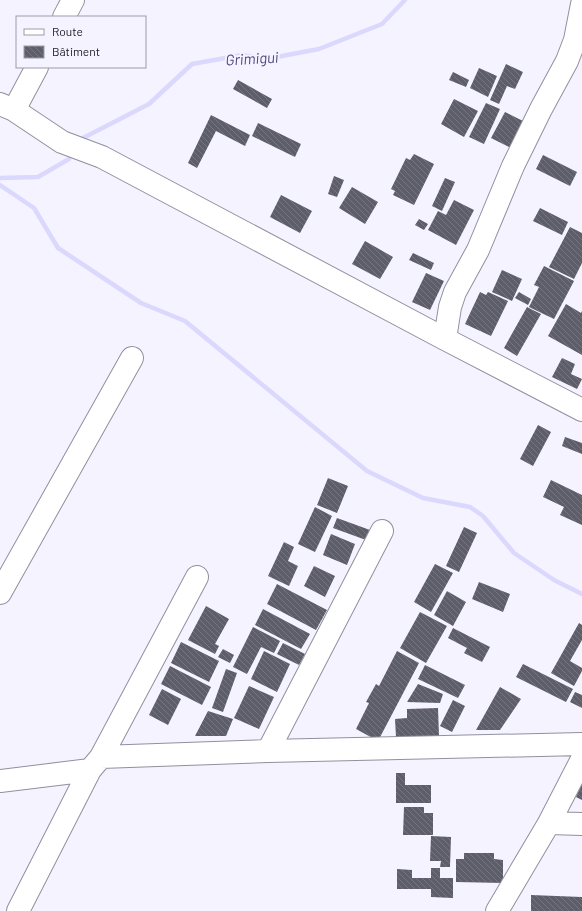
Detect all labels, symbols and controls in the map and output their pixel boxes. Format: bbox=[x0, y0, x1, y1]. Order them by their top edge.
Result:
legend bbox=[16, 16, 146, 68]
text: Route bbox=[52, 24, 83, 38]
text: Bâtiment bbox=[52, 44, 100, 58]
water label: Grimigui bbox=[225, 48, 279, 68]

